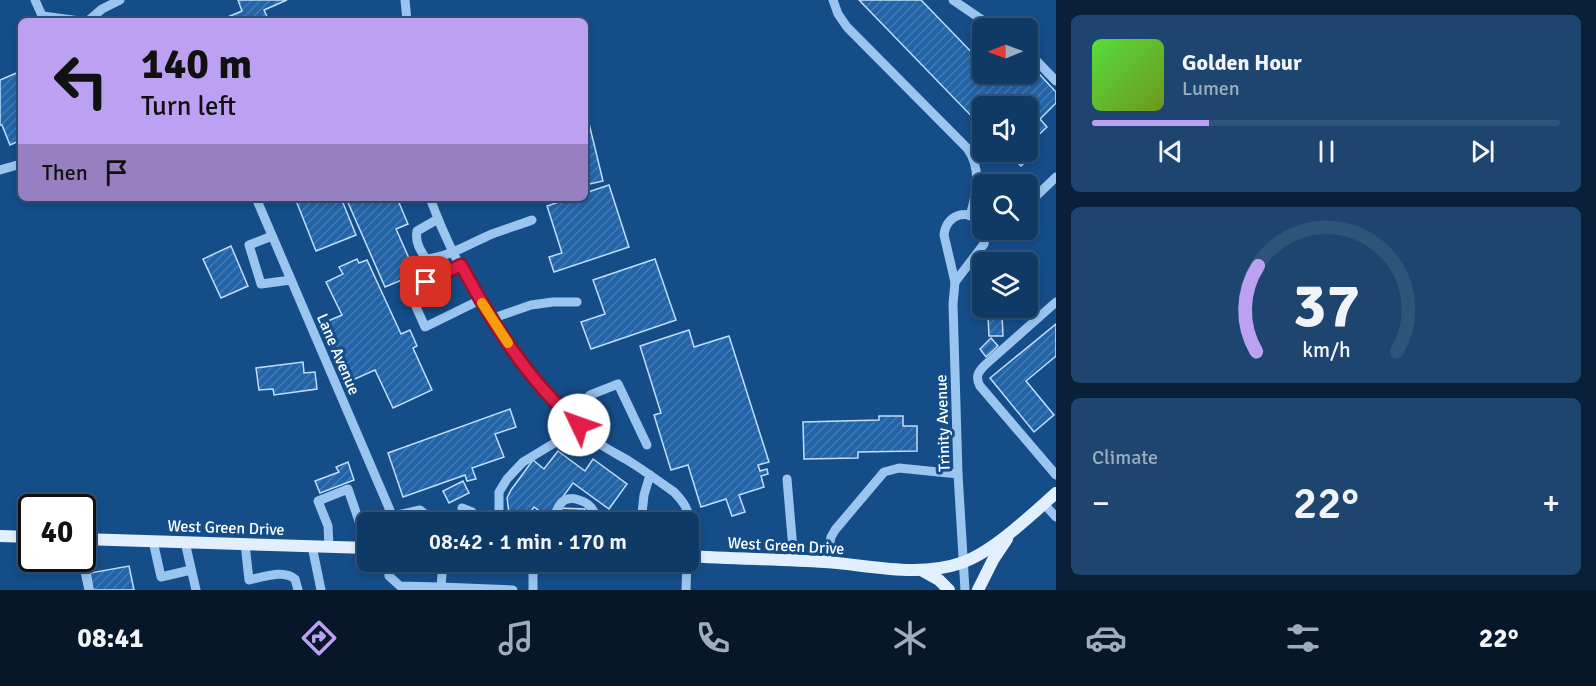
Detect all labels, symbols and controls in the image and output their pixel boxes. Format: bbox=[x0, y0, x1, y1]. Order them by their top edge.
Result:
north arrow bbox=[972, 18, 1038, 84]
map controls bbox=[972, 18, 1038, 318]
text: 140 m bbox=[141, 39, 252, 90]
icon: left bbox=[42, 42, 120, 120]
text: Golden Hour bbox=[1182, 49, 1302, 76]
text: Lumen bbox=[1182, 76, 1240, 101]
text: Turn left bbox=[141, 90, 236, 123]
button: sound bbox=[972, 96, 1038, 162]
icon: previous bbox=[1154, 135, 1187, 168]
icon: pause bbox=[1310, 135, 1343, 168]
icon: next bbox=[1466, 135, 1499, 168]
icon: arrive bbox=[100, 156, 133, 189]
text: Then bbox=[42, 159, 88, 186]
button: search bbox=[972, 174, 1038, 240]
button: layers bbox=[972, 252, 1038, 318]
pin bbox=[400, 256, 451, 307]
icon: arrive bbox=[409, 265, 442, 298]
text: 37 bbox=[1292, 267, 1360, 344]
street label: Lane Avenue bbox=[312, 311, 364, 398]
text: km/h bbox=[1302, 337, 1350, 363]
street label: Trinity Avenue bbox=[931, 374, 955, 472]
position arrow bbox=[547, 393, 611, 457]
text: Climate bbox=[1092, 445, 1158, 470]
text: 22° bbox=[1293, 476, 1359, 531]
text: − bbox=[1092, 483, 1110, 524]
text: + bbox=[1542, 483, 1560, 524]
speed limit sign: 40 bbox=[18, 494, 96, 572]
street label: West Green Drive bbox=[167, 516, 285, 540]
text: 08:42 · 1 min · 170 m bbox=[429, 528, 627, 555]
street label: West Green Drive bbox=[727, 533, 845, 559]
icon: directions bbox=[298, 617, 340, 659]
icon: music bbox=[495, 617, 537, 659]
icon: phone bbox=[692, 617, 734, 659]
icon: climate bbox=[889, 617, 931, 659]
icon: car bbox=[1085, 617, 1127, 659]
icon: filters bbox=[1282, 617, 1324, 659]
text: 08:41 bbox=[77, 622, 144, 655]
text: 22° bbox=[1479, 622, 1519, 655]

